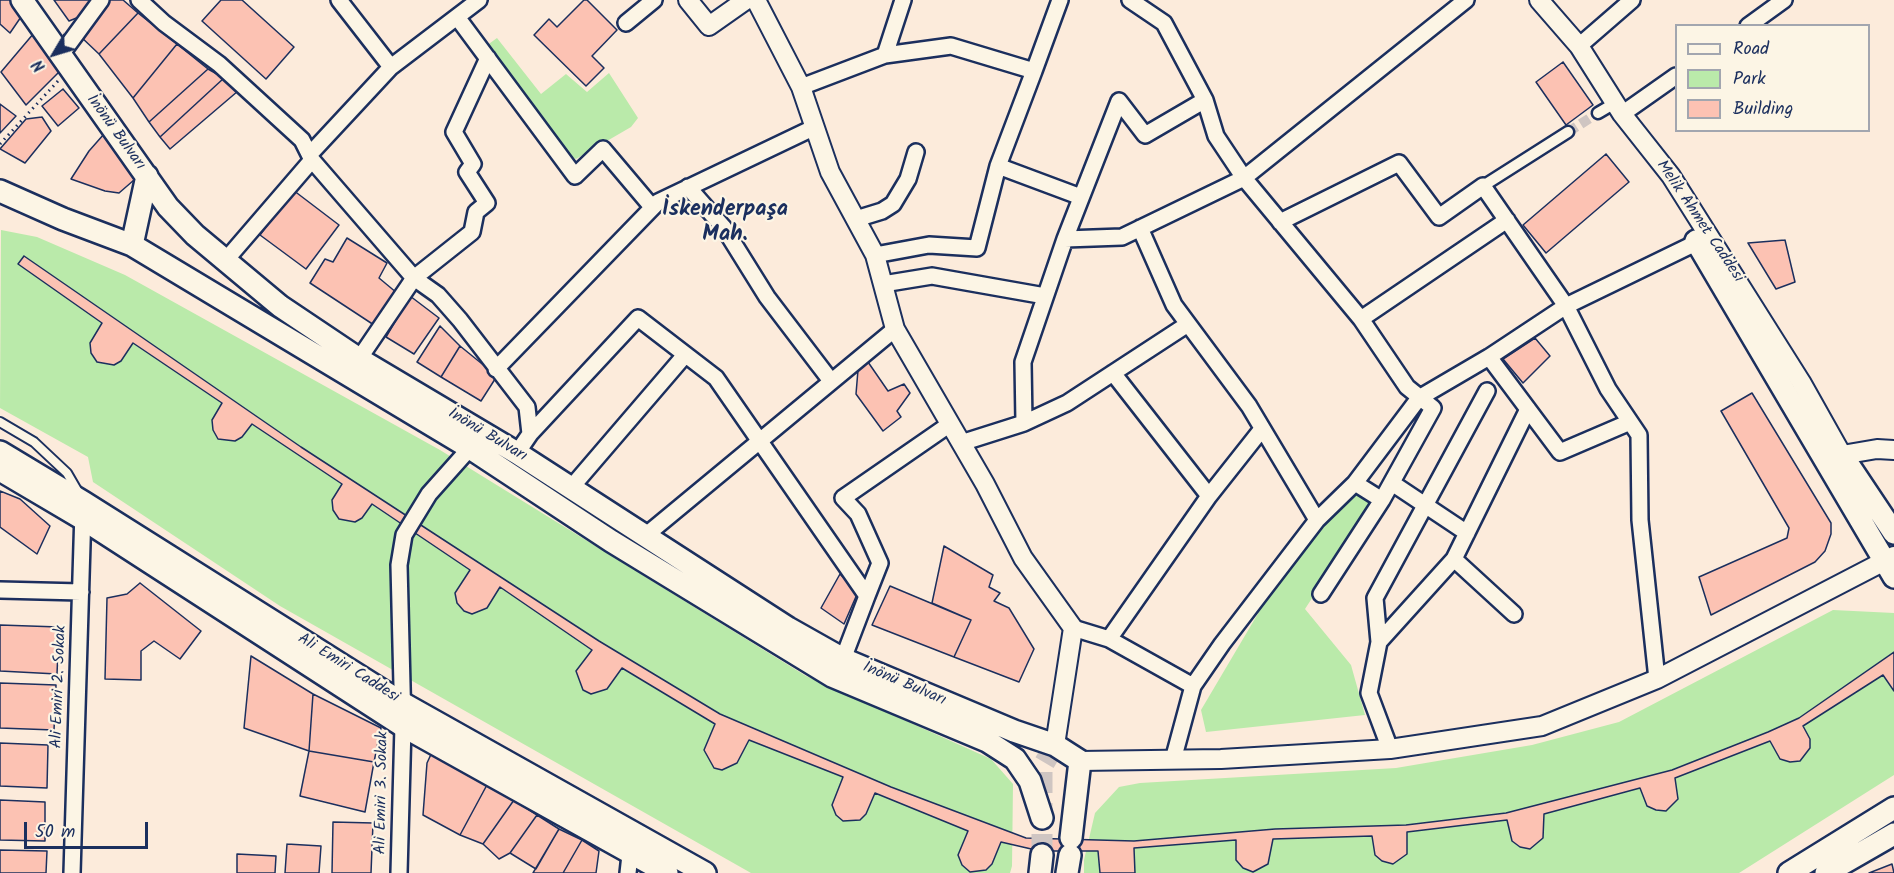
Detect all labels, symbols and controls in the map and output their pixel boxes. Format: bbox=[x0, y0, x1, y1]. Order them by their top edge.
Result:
north arrow bbox=[24, 24, 84, 84]
legend bbox=[1675, 24, 1870, 132]
text: Road bbox=[1733, 35, 1769, 64]
text: N bbox=[26, 54, 52, 77]
text: Park bbox=[1733, 65, 1766, 94]
street label: İnönü Bulvarı bbox=[81, 91, 149, 175]
text: Building bbox=[1733, 95, 1793, 124]
street label: Melik Ahmet Caddesi bbox=[1651, 157, 1747, 287]
district label: İskenderpaşa Mah. bbox=[662, 198, 788, 249]
street label: İnönü Bulvarı bbox=[444, 405, 530, 467]
street label: Ali Emiri 2. Sokak bbox=[48, 625, 72, 749]
street label: Ali Emiri Caddesi bbox=[294, 630, 402, 708]
street label: İnönü Bulvarı bbox=[859, 659, 949, 711]
street label: Ali Emiri 3. Sokak bbox=[372, 731, 394, 855]
scale bar bbox=[27, 810, 152, 848]
text: 50 m bbox=[35, 818, 75, 847]

